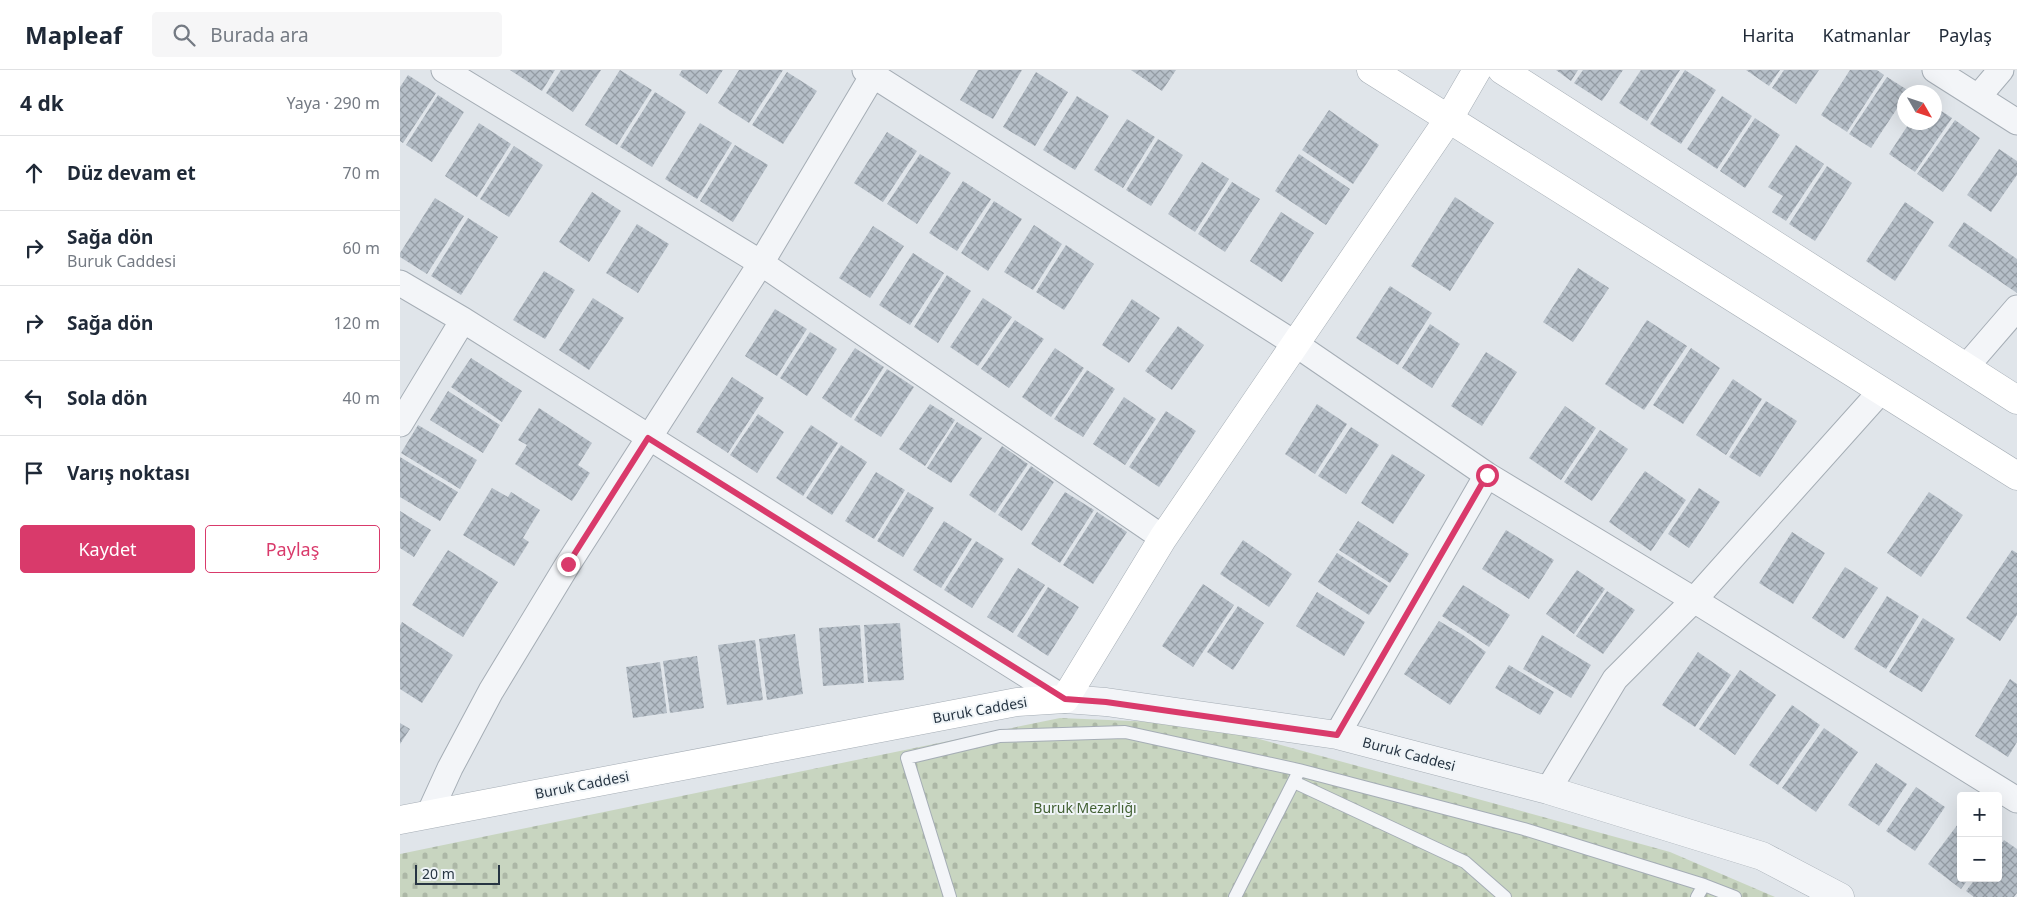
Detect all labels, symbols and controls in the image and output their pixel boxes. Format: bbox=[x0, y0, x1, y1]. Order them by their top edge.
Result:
search box bbox=[152, 12, 502, 57]
text: Mapleaf bbox=[25, 18, 122, 51]
icon: search bbox=[170, 21, 198, 49]
text: Burada ara bbox=[210, 22, 309, 48]
text: Harita bbox=[1742, 23, 1794, 47]
text: Katmanlar bbox=[1822, 23, 1910, 47]
text: Paylaş bbox=[1938, 23, 1992, 47]
north arrow bbox=[1897, 85, 1942, 130]
text: 4 dk bbox=[20, 89, 64, 117]
text: Yaya · 290 m bbox=[286, 92, 380, 114]
icon: ahead bbox=[20, 159, 48, 187]
text: Düz devam et bbox=[67, 160, 196, 186]
text: 70 m bbox=[343, 162, 380, 184]
text: Sağa dön bbox=[67, 224, 153, 250]
icon: right bbox=[20, 234, 48, 262]
text: 60 m bbox=[343, 237, 380, 259]
text: Buruk Caddesi bbox=[67, 250, 176, 272]
icon: right bbox=[20, 309, 48, 337]
text: Sağa dön bbox=[67, 310, 153, 336]
text: 120 m bbox=[333, 312, 380, 334]
icon: left bbox=[20, 384, 48, 412]
text: Sola dön bbox=[67, 385, 148, 411]
text: 40 m bbox=[343, 387, 380, 409]
icon: arrive bbox=[20, 459, 48, 487]
text: Varış noktası bbox=[67, 460, 190, 486]
route start bbox=[1476, 464, 1499, 487]
button: Kaydet bbox=[20, 525, 195, 573]
button: Paylaş bbox=[205, 525, 380, 573]
route end bbox=[557, 553, 580, 576]
street label: Buruk Caddesi bbox=[931, 692, 1029, 727]
street label: Buruk Caddesi bbox=[1361, 732, 1458, 775]
street label: Buruk Caddesi bbox=[533, 766, 631, 803]
map controls bbox=[1957, 792, 2002, 882]
button: + bbox=[1957, 792, 2002, 837]
park label: Buruk Mezarlığı bbox=[1033, 798, 1137, 817]
button: − bbox=[1957, 837, 2002, 882]
scale bar bbox=[415, 862, 500, 885]
text: 20 m bbox=[422, 864, 455, 883]

